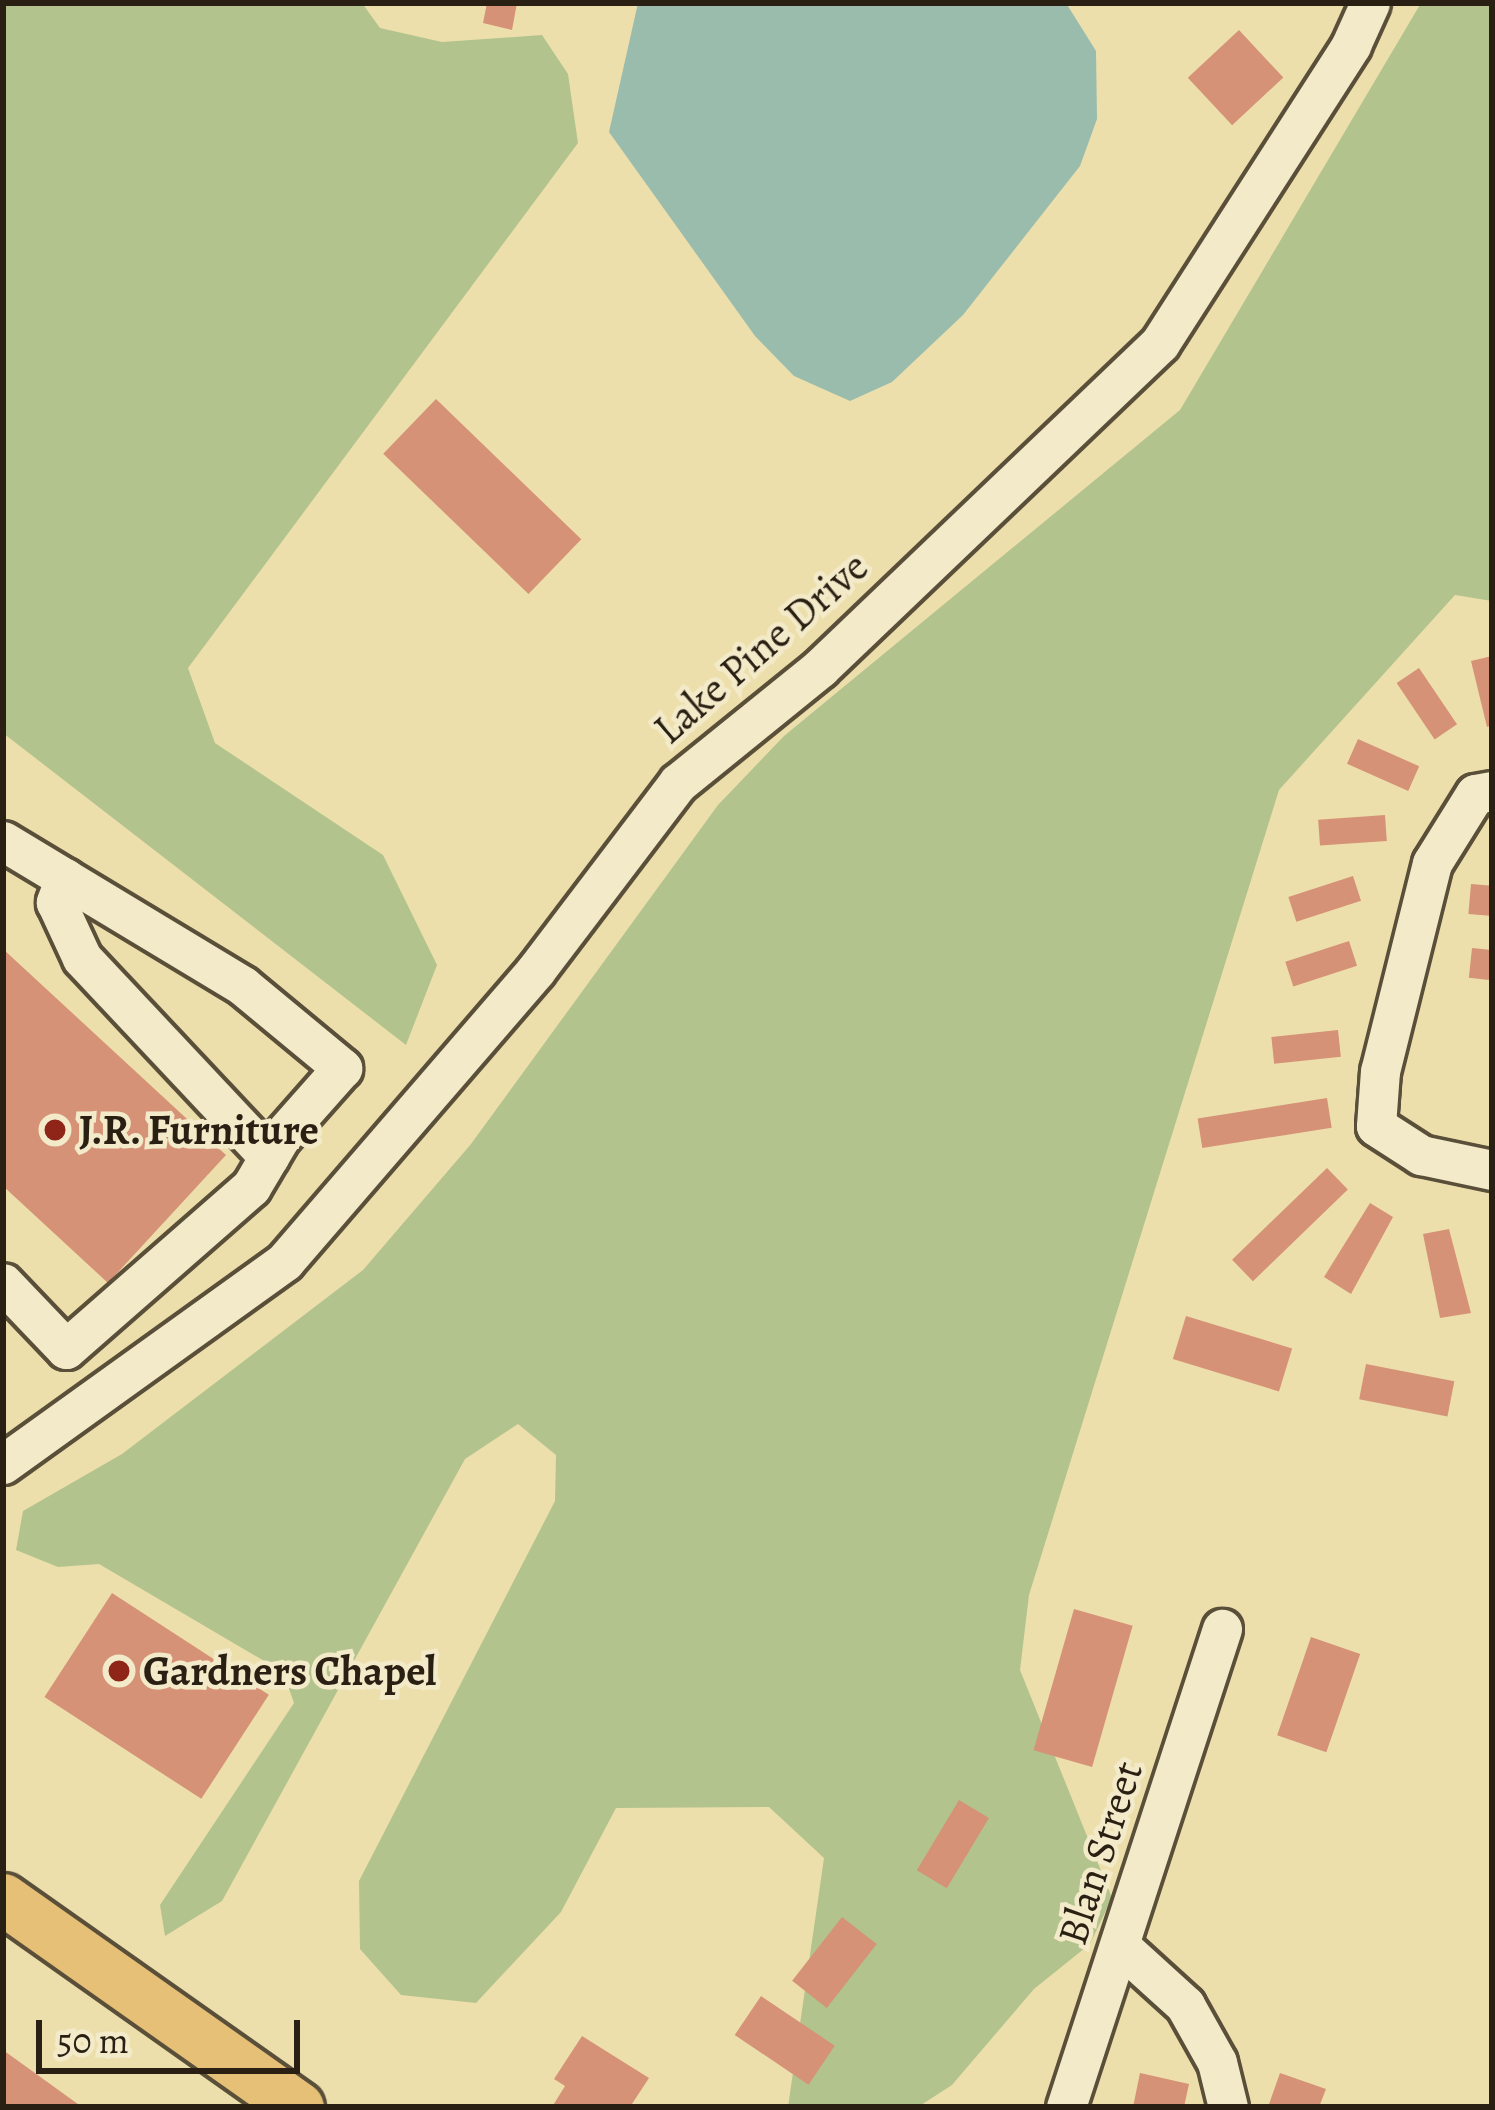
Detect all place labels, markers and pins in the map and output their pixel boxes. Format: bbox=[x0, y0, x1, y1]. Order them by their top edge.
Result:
place label: J.R. Furniture bbox=[79, 1105, 320, 1155]
marker: J.R. Furniture bbox=[42, 1117, 68, 1143]
place label: Gardners Chapel bbox=[143, 1646, 436, 1696]
marker: Gardners Chapel bbox=[106, 1658, 132, 1684]

